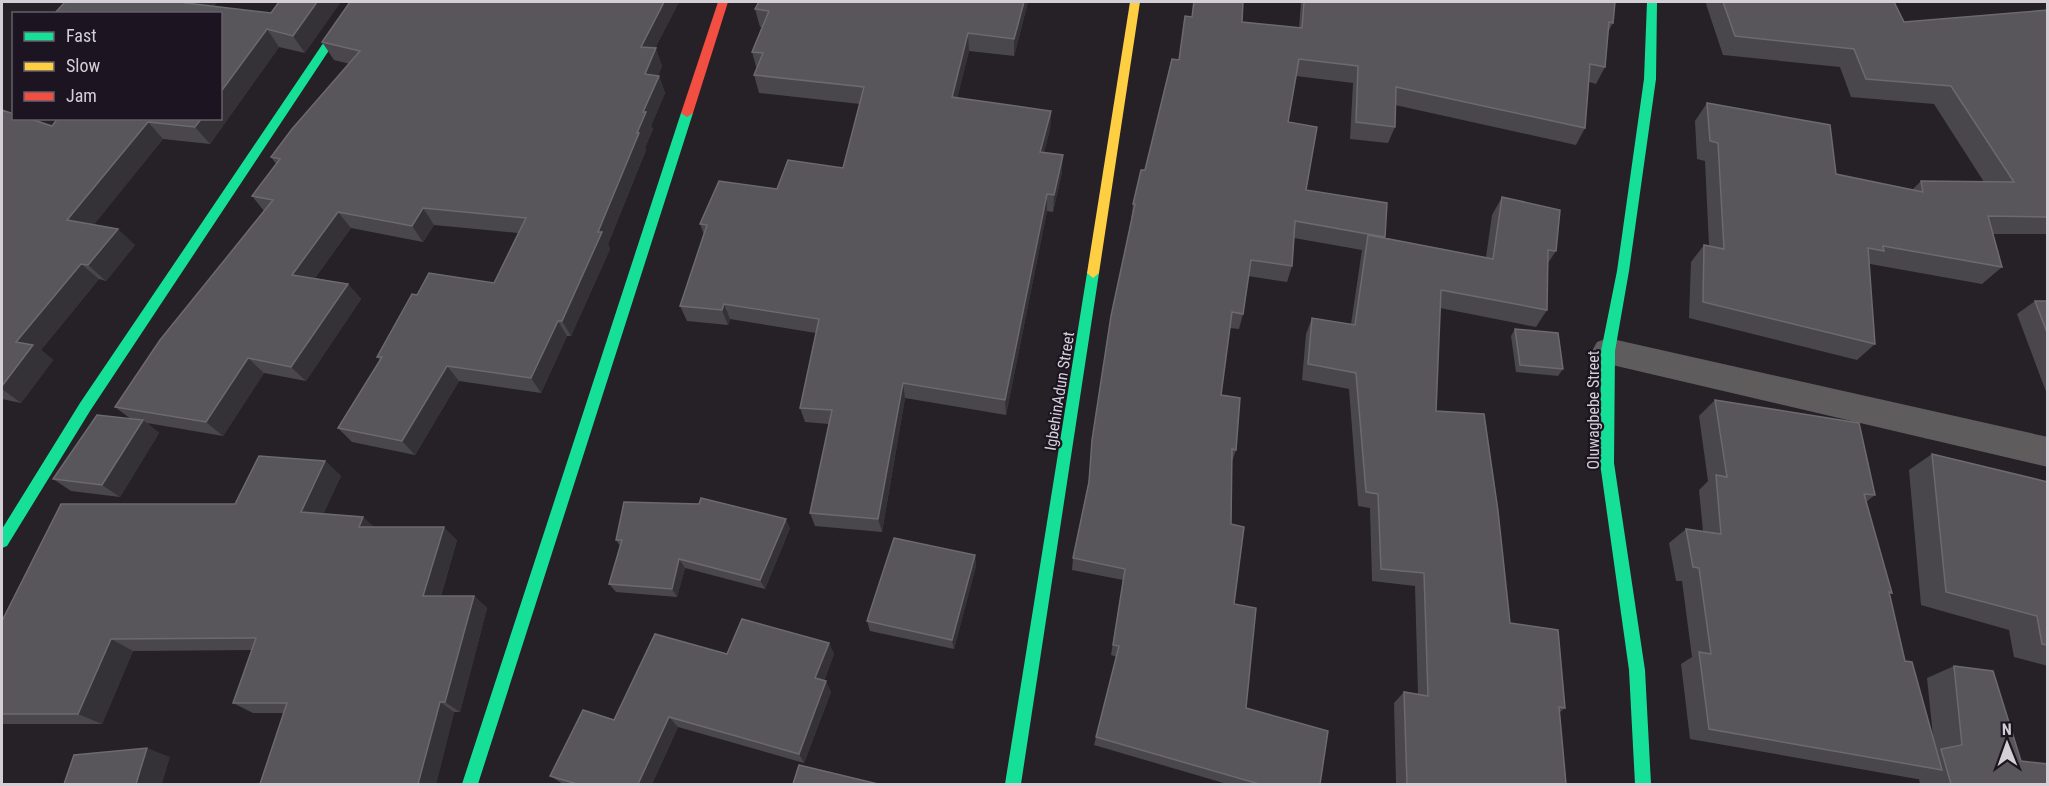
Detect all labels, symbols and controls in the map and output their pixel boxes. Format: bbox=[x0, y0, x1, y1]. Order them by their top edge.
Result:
legend bbox=[12, 12, 222, 120]
text: Fast bbox=[66, 25, 97, 46]
text: Slow bbox=[66, 55, 101, 76]
text: Jam bbox=[66, 85, 97, 106]
street label: IgbehinAdun Street bbox=[1041, 330, 1078, 452]
street label: Oluwagbebe Street bbox=[1584, 350, 1603, 469]
north arrow bbox=[1977, 714, 2037, 774]
text: N bbox=[2002, 720, 2012, 739]

